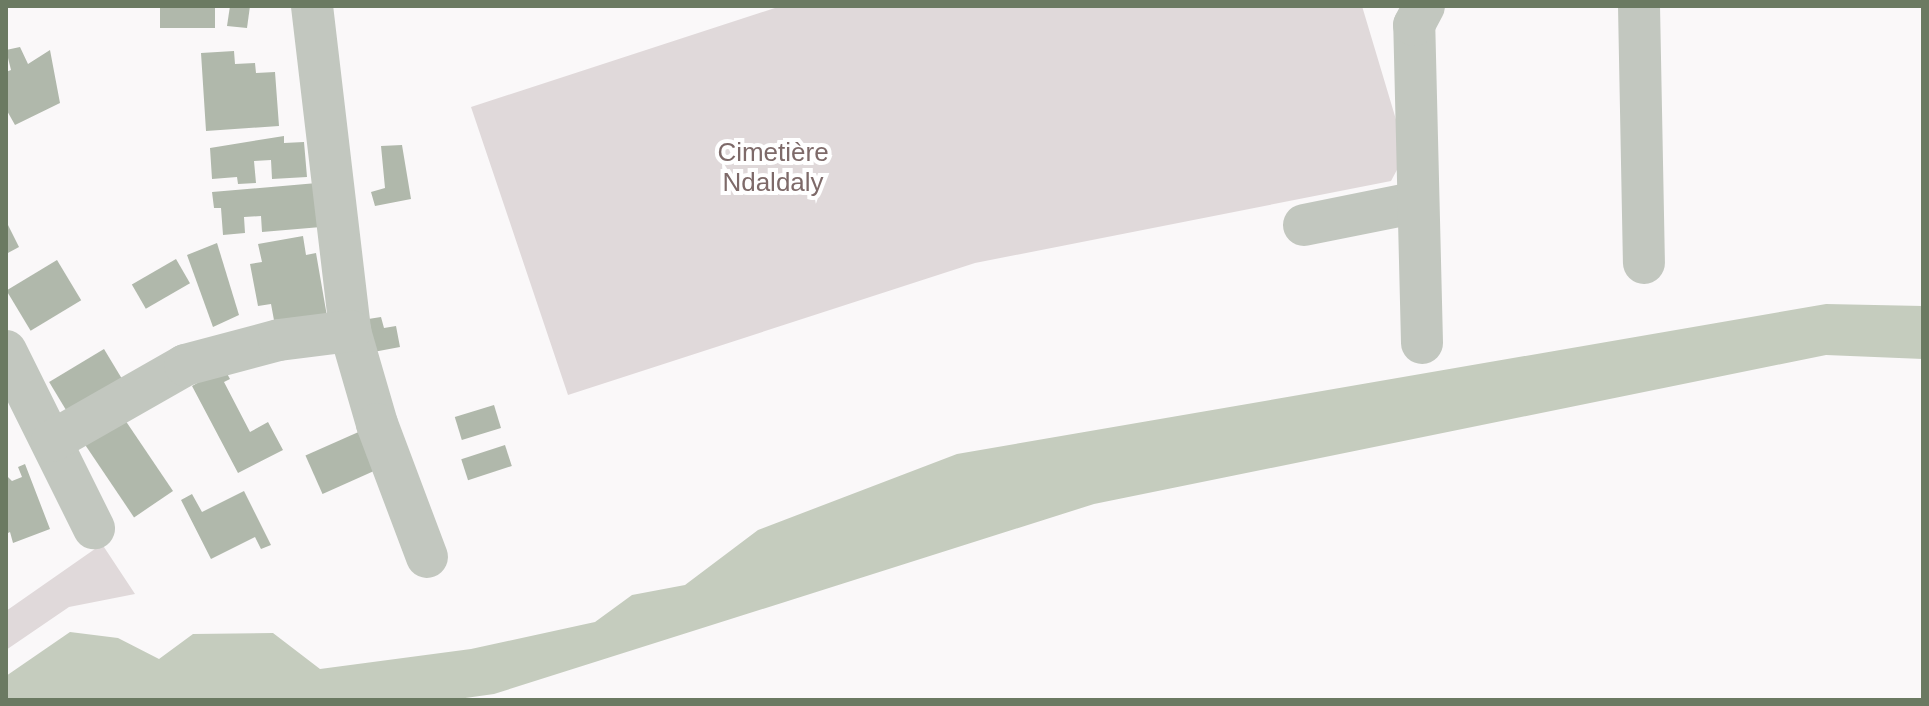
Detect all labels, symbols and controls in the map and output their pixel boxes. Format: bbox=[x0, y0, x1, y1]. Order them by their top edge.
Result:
park label: Cimetière Ndaldaly bbox=[717, 137, 829, 198]

